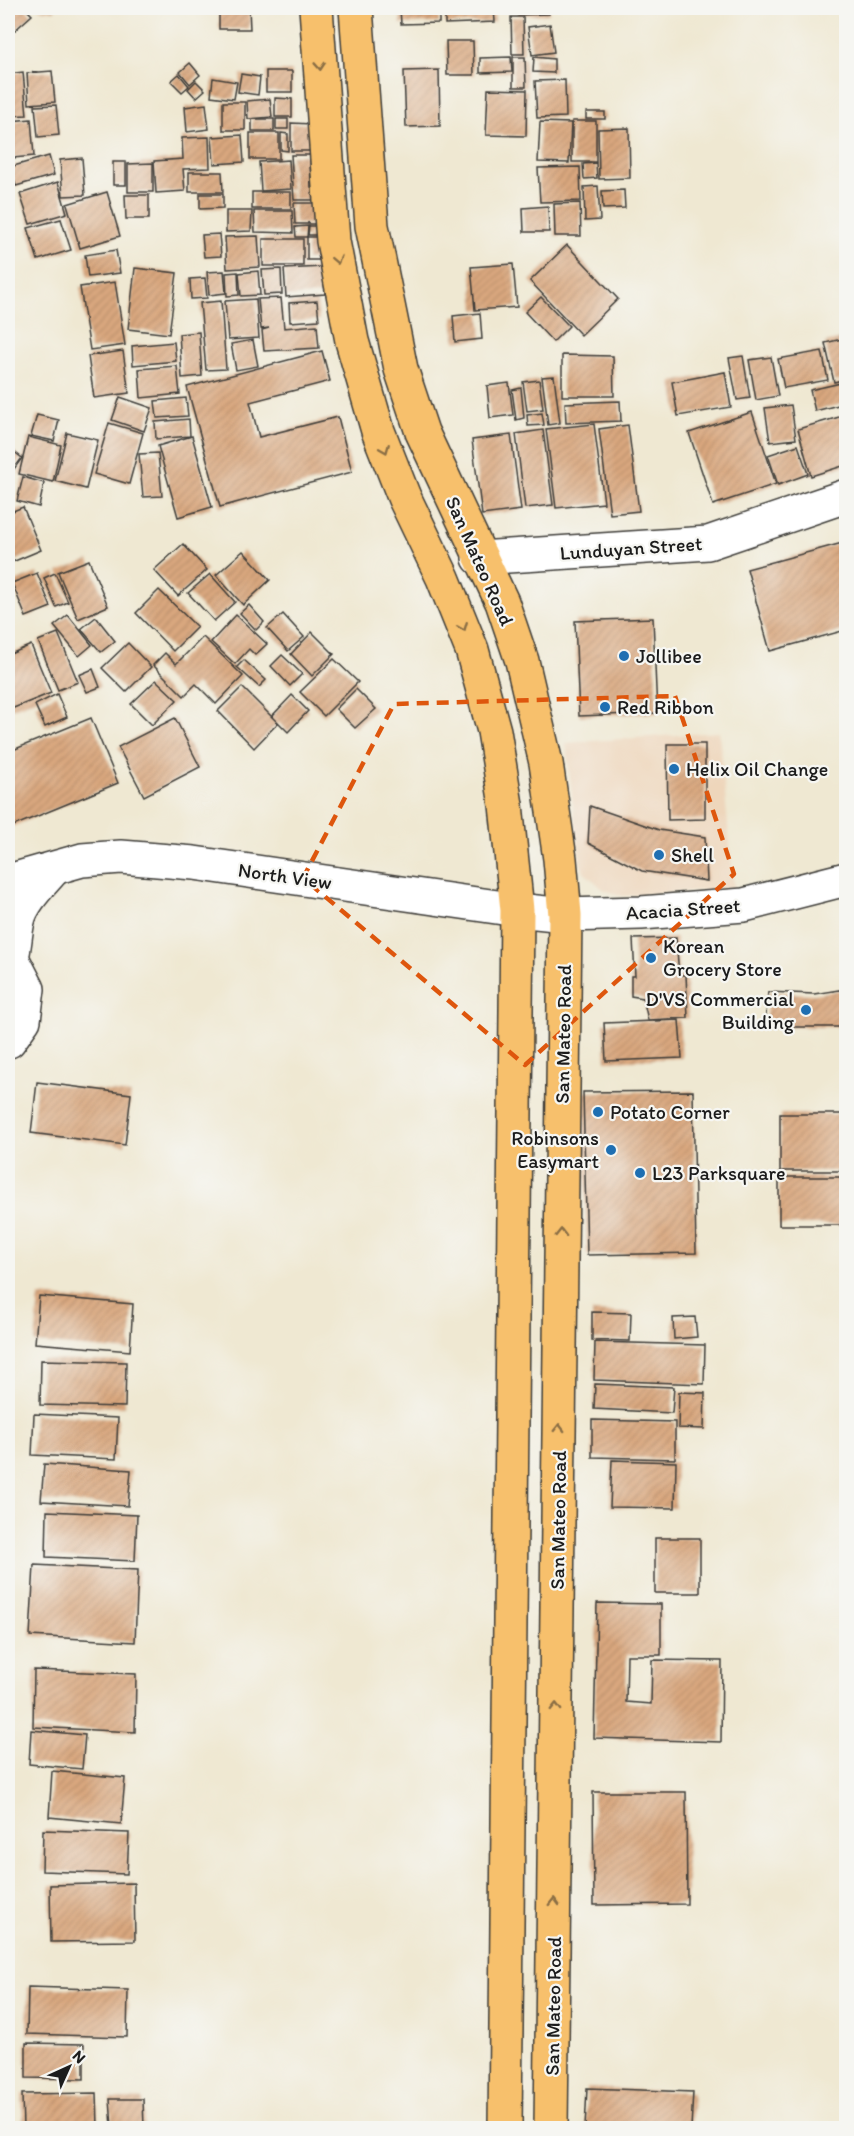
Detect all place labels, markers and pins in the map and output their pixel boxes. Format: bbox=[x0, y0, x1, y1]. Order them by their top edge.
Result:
place label: Jollibee bbox=[636, 644, 702, 668]
marker: Jollibee bbox=[617, 649, 631, 663]
place label: Red Ribbon bbox=[617, 695, 714, 719]
marker: Red Ribbon bbox=[598, 700, 612, 714]
place label: Helix Oil Change bbox=[686, 757, 828, 781]
marker: Helix Oil Change bbox=[667, 762, 681, 776]
place label: Shell bbox=[671, 843, 714, 867]
marker: Shell bbox=[652, 848, 666, 862]
place label: Korean Grocery Store bbox=[663, 934, 782, 981]
marker: Korean Grocery Store bbox=[644, 951, 658, 965]
place label: D'VS Commercial Building bbox=[646, 987, 795, 1034]
marker: D'VS Commercial Building bbox=[799, 1003, 813, 1017]
place label: Potato Corner bbox=[610, 1100, 730, 1124]
marker: Potato Corner bbox=[591, 1105, 605, 1119]
place label: Robinsons Easymart bbox=[511, 1126, 600, 1173]
marker: Robinsons Easymart bbox=[604, 1143, 618, 1157]
place label: L23 Parksquare bbox=[652, 1161, 786, 1185]
marker: L23 Parksquare bbox=[633, 1166, 647, 1180]

